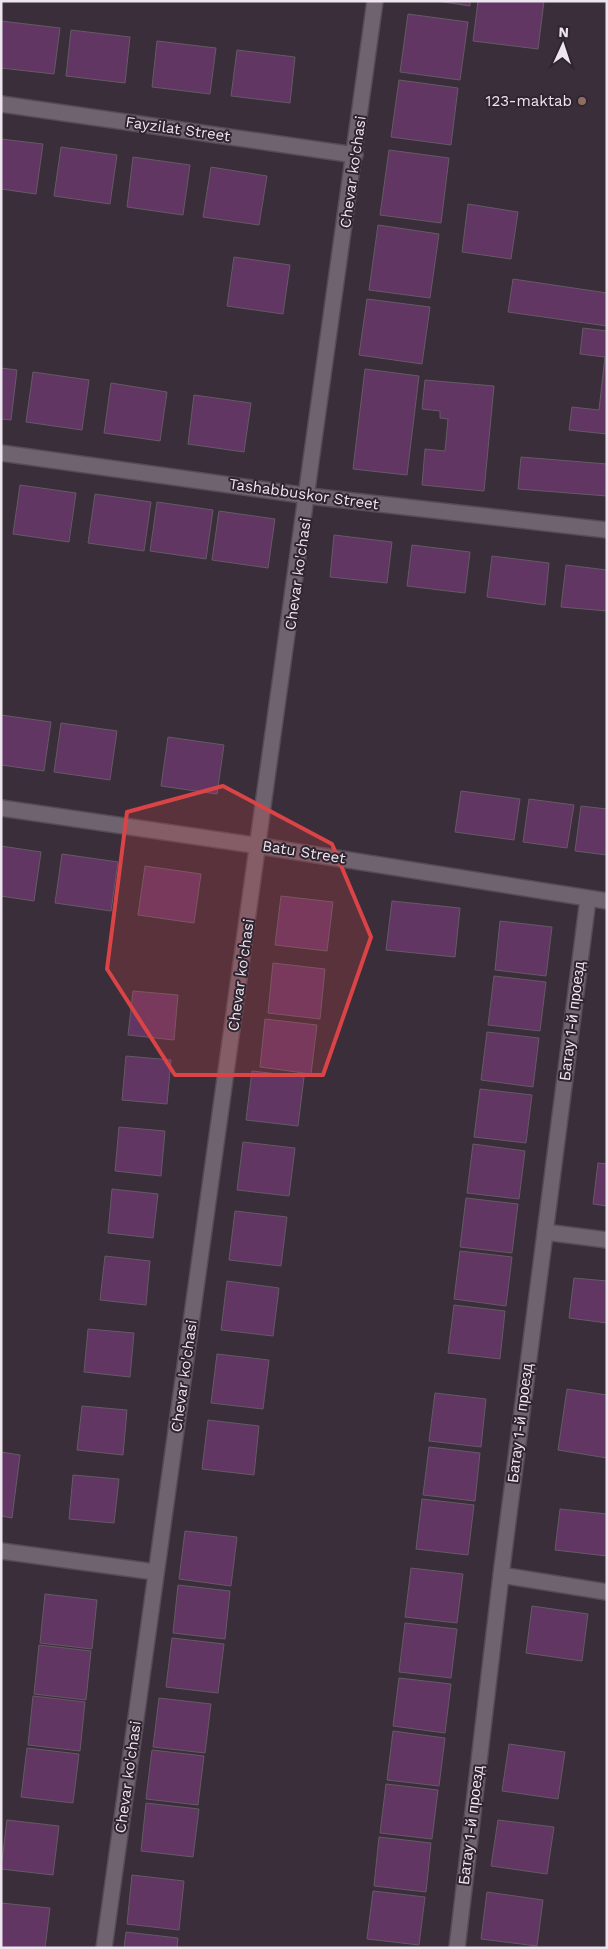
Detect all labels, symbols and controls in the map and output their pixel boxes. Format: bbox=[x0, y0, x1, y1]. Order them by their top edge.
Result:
north arrow bbox=[538, 20, 588, 70]
text: N bbox=[558, 24, 569, 40]
place label: 123-maktab bbox=[486, 92, 572, 110]
marker: 123-maktab bbox=[576, 95, 588, 107]
street label: Fayzilat Street bbox=[125, 113, 232, 145]
street label: Chevar ko'chasi bbox=[336, 115, 370, 229]
street label: Tashabbuskor Street bbox=[228, 475, 381, 514]
street label: Chevar ko'chasi bbox=[281, 517, 315, 631]
street label: Batu Street bbox=[261, 837, 347, 868]
street label: Chevar ko'chasi bbox=[224, 918, 258, 1032]
street label: Батау 1-й проезд bbox=[556, 960, 588, 1082]
street label: Chevar ko'chasi bbox=[167, 1319, 201, 1433]
street label: Батау 1-й проезд bbox=[504, 1362, 536, 1484]
street label: Chevar ko'chasi bbox=[111, 1720, 145, 1834]
street label: Батау 1-й проезд bbox=[455, 1764, 487, 1886]

